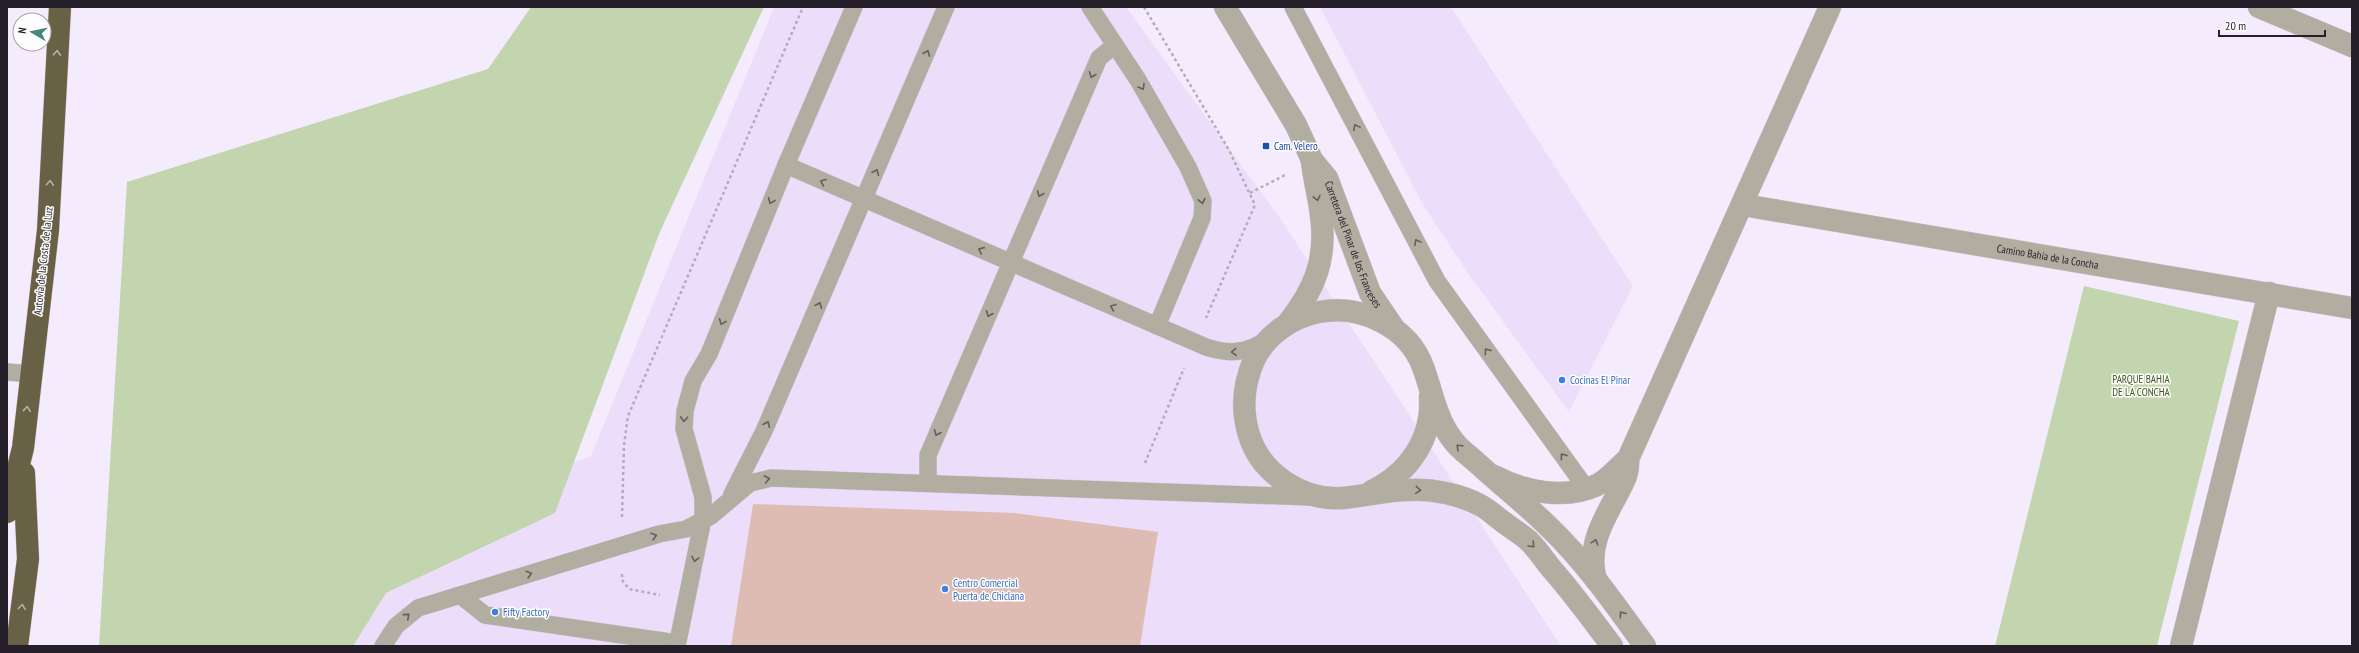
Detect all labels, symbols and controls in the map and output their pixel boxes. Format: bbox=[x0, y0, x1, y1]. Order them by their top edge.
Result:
north arrow bbox=[12, 12, 52, 52]
scale bar bbox=[2219, 12, 2325, 38]
text: 20 m bbox=[2225, 18, 2246, 33]
text: N bbox=[15, 26, 30, 34]
one-way arrow bbox=[922, 49, 930, 57]
one-way arrow bbox=[53, 50, 62, 56]
one-way arrow bbox=[1088, 71, 1096, 78]
one-way arrow bbox=[1137, 83, 1144, 90]
one-way arrow bbox=[1354, 124, 1361, 131]
place label: Cam. Velero bbox=[1274, 139, 1318, 153]
marker: Cam. Velero bbox=[1261, 141, 1271, 151]
one-way arrow bbox=[871, 169, 879, 177]
one-way arrow bbox=[820, 178, 827, 186]
street label: Carretera del Pinar de los Franceses bbox=[1322, 179, 1385, 311]
one-way arrow bbox=[46, 180, 55, 186]
one-way arrow bbox=[1037, 190, 1045, 198]
one-way arrow bbox=[1313, 195, 1321, 202]
one-way arrow bbox=[768, 197, 776, 205]
one-way arrow bbox=[1197, 198, 1206, 205]
street label: Autovía de la Costa de la Luz bbox=[30, 206, 56, 316]
one-way arrow bbox=[1414, 239, 1421, 246]
street label: Camino Bahía de la Concha bbox=[1996, 241, 2100, 272]
one-way arrow bbox=[978, 247, 986, 255]
one-way arrow bbox=[814, 301, 822, 309]
one-way arrow bbox=[1110, 304, 1117, 312]
one-way arrow bbox=[985, 310, 993, 317]
one-way arrow bbox=[719, 317, 727, 325]
one-way arrow bbox=[1231, 348, 1237, 356]
one-way arrow bbox=[1484, 348, 1492, 355]
park label: PARQUE BAHIA DE LA CONCHA bbox=[2112, 372, 2171, 399]
place label: Cocinas El Pinar bbox=[1570, 373, 1630, 387]
marker: Cocinas El Pinar bbox=[1557, 375, 1567, 385]
one-way arrow bbox=[23, 406, 32, 412]
one-way arrow bbox=[680, 416, 689, 422]
one-way arrow bbox=[763, 420, 771, 427]
one-way arrow bbox=[934, 428, 942, 436]
one-way arrow bbox=[1456, 444, 1464, 451]
one-way arrow bbox=[1561, 454, 1568, 461]
one-way arrow bbox=[764, 475, 771, 484]
one-way arrow bbox=[1415, 486, 1421, 495]
one-way arrow bbox=[650, 532, 657, 541]
one-way arrow bbox=[1590, 539, 1599, 546]
one-way arrow bbox=[1527, 540, 1534, 548]
one-way arrow bbox=[691, 556, 699, 562]
one-way arrow bbox=[526, 570, 533, 579]
place label: Centro Comercial Puerta de Chiclana bbox=[953, 576, 1024, 603]
marker: Centro Comercial Puerta de Chiclana bbox=[940, 584, 950, 594]
one-way arrow bbox=[17, 604, 26, 610]
place label: Fifty Factory bbox=[503, 605, 550, 619]
marker: Fifty Factory bbox=[490, 607, 500, 617]
one-way arrow bbox=[1620, 612, 1627, 619]
one-way arrow bbox=[403, 614, 410, 621]

